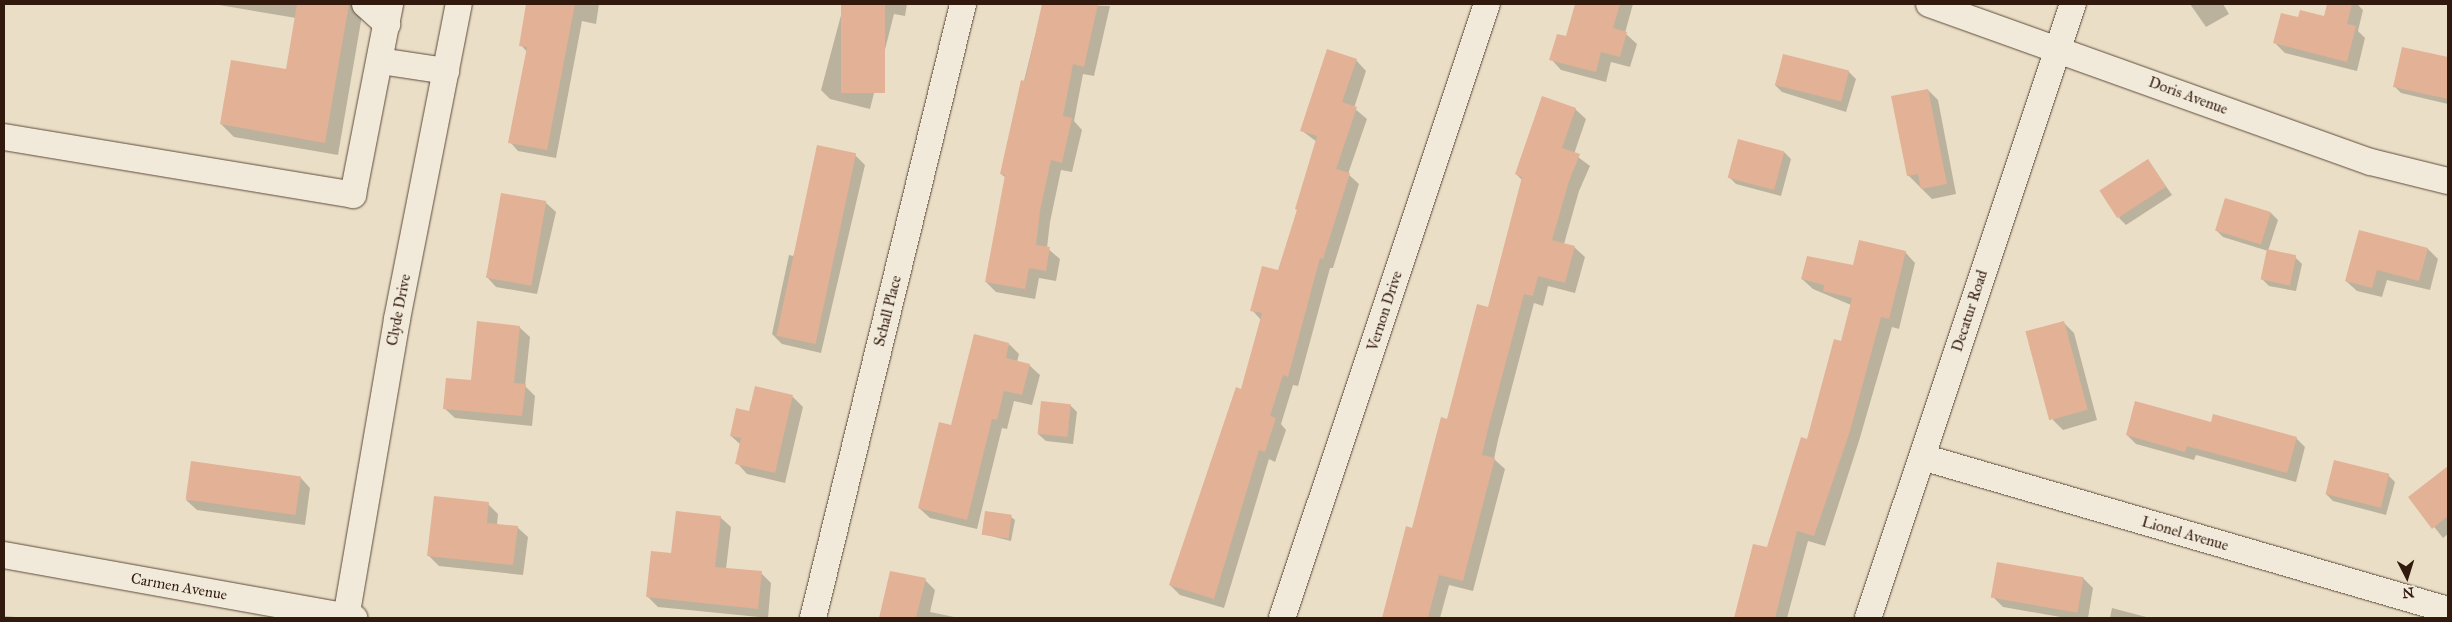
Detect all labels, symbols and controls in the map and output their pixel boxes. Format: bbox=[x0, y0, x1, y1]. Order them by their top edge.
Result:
street label: Doris Avenue bbox=[2146, 73, 2230, 119]
street label: Decatur Road bbox=[1948, 268, 1992, 354]
street label: Vernon Drive bbox=[1364, 269, 1406, 353]
street label: Clyde Drive bbox=[383, 273, 415, 347]
street label: Schall Place bbox=[870, 274, 906, 348]
street label: Lionel Avenue bbox=[2140, 513, 2230, 555]
north arrow bbox=[2382, 552, 2432, 602]
street label: Carmen Avenue bbox=[129, 570, 229, 604]
text: N bbox=[2402, 583, 2415, 601]

